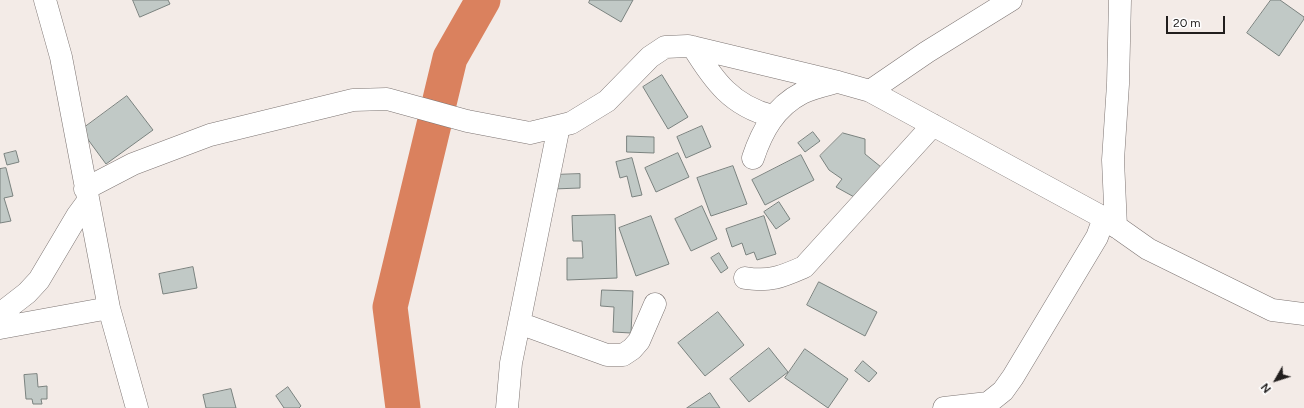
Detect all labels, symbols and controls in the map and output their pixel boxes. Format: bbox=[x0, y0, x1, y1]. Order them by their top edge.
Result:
scale bar bbox=[1168, 8, 1227, 34]
text: 20 m bbox=[1173, 16, 1201, 30]
north arrow bbox=[1256, 360, 1296, 400]
text: N bbox=[1259, 380, 1274, 395]

